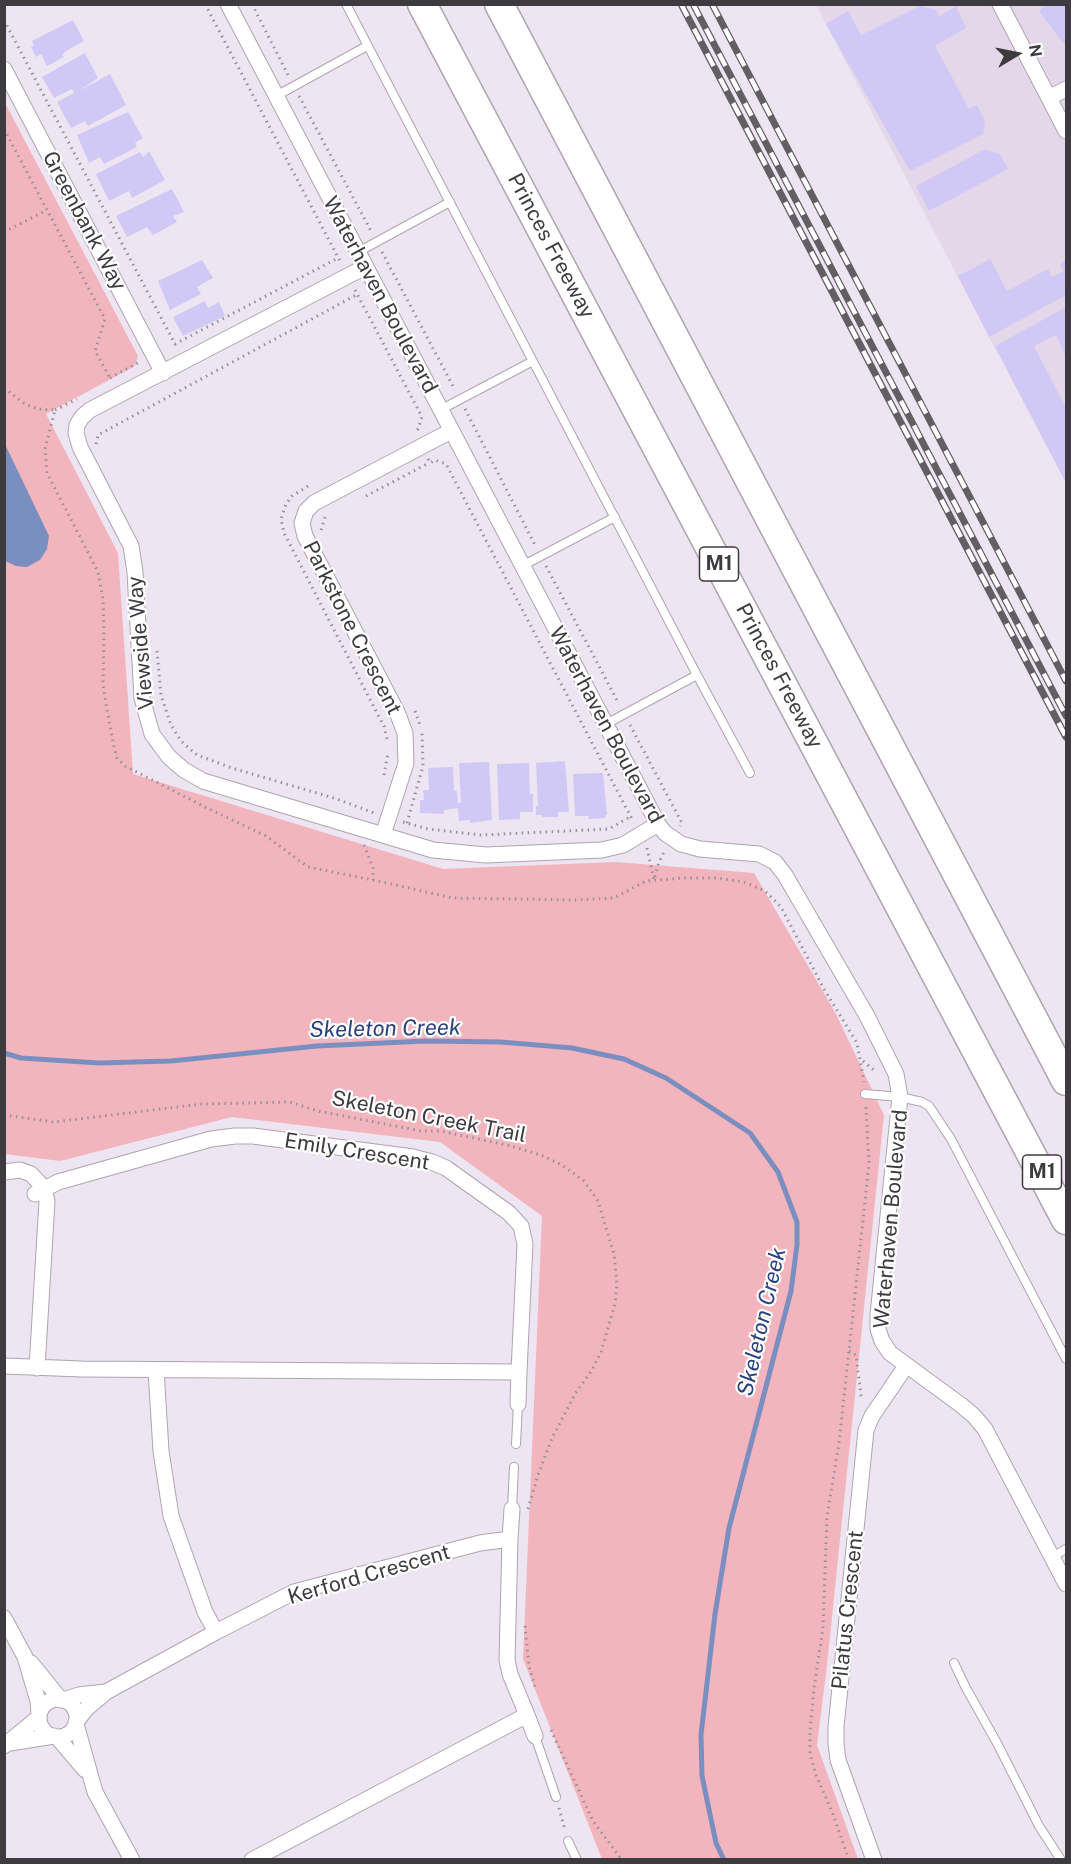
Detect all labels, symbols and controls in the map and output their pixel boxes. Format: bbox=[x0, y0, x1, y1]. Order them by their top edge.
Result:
north arrow bbox=[987, 24, 1047, 84]
text: N bbox=[1025, 43, 1046, 59]
street label: Greenbank Way bbox=[37, 147, 131, 295]
street label: Princes Freeway bbox=[502, 169, 600, 323]
street label: Waterhaven Boulevard bbox=[317, 192, 443, 398]
street label: Parkstone Crescent bbox=[297, 537, 407, 719]
road number: M1 bbox=[700, 547, 738, 581]
street label: Viewside Way bbox=[123, 575, 159, 711]
street label: Princes Freeway bbox=[730, 599, 828, 753]
street label: Waterhaven Boulevard bbox=[543, 622, 669, 828]
water label: Skeleton Creek bbox=[309, 1014, 461, 1044]
street label: Skeleton Creek Trail bbox=[330, 1086, 528, 1148]
street label: Waterhaven Boulevard bbox=[869, 1109, 913, 1329]
street label: Emily Crescent bbox=[283, 1128, 431, 1176]
road number: M1 bbox=[1022, 1155, 1062, 1189]
water label: Skeleton Creek bbox=[732, 1245, 792, 1399]
street label: Pilatus Crescent bbox=[827, 1529, 869, 1691]
street label: Kerford Crescent bbox=[285, 1540, 453, 1610]

